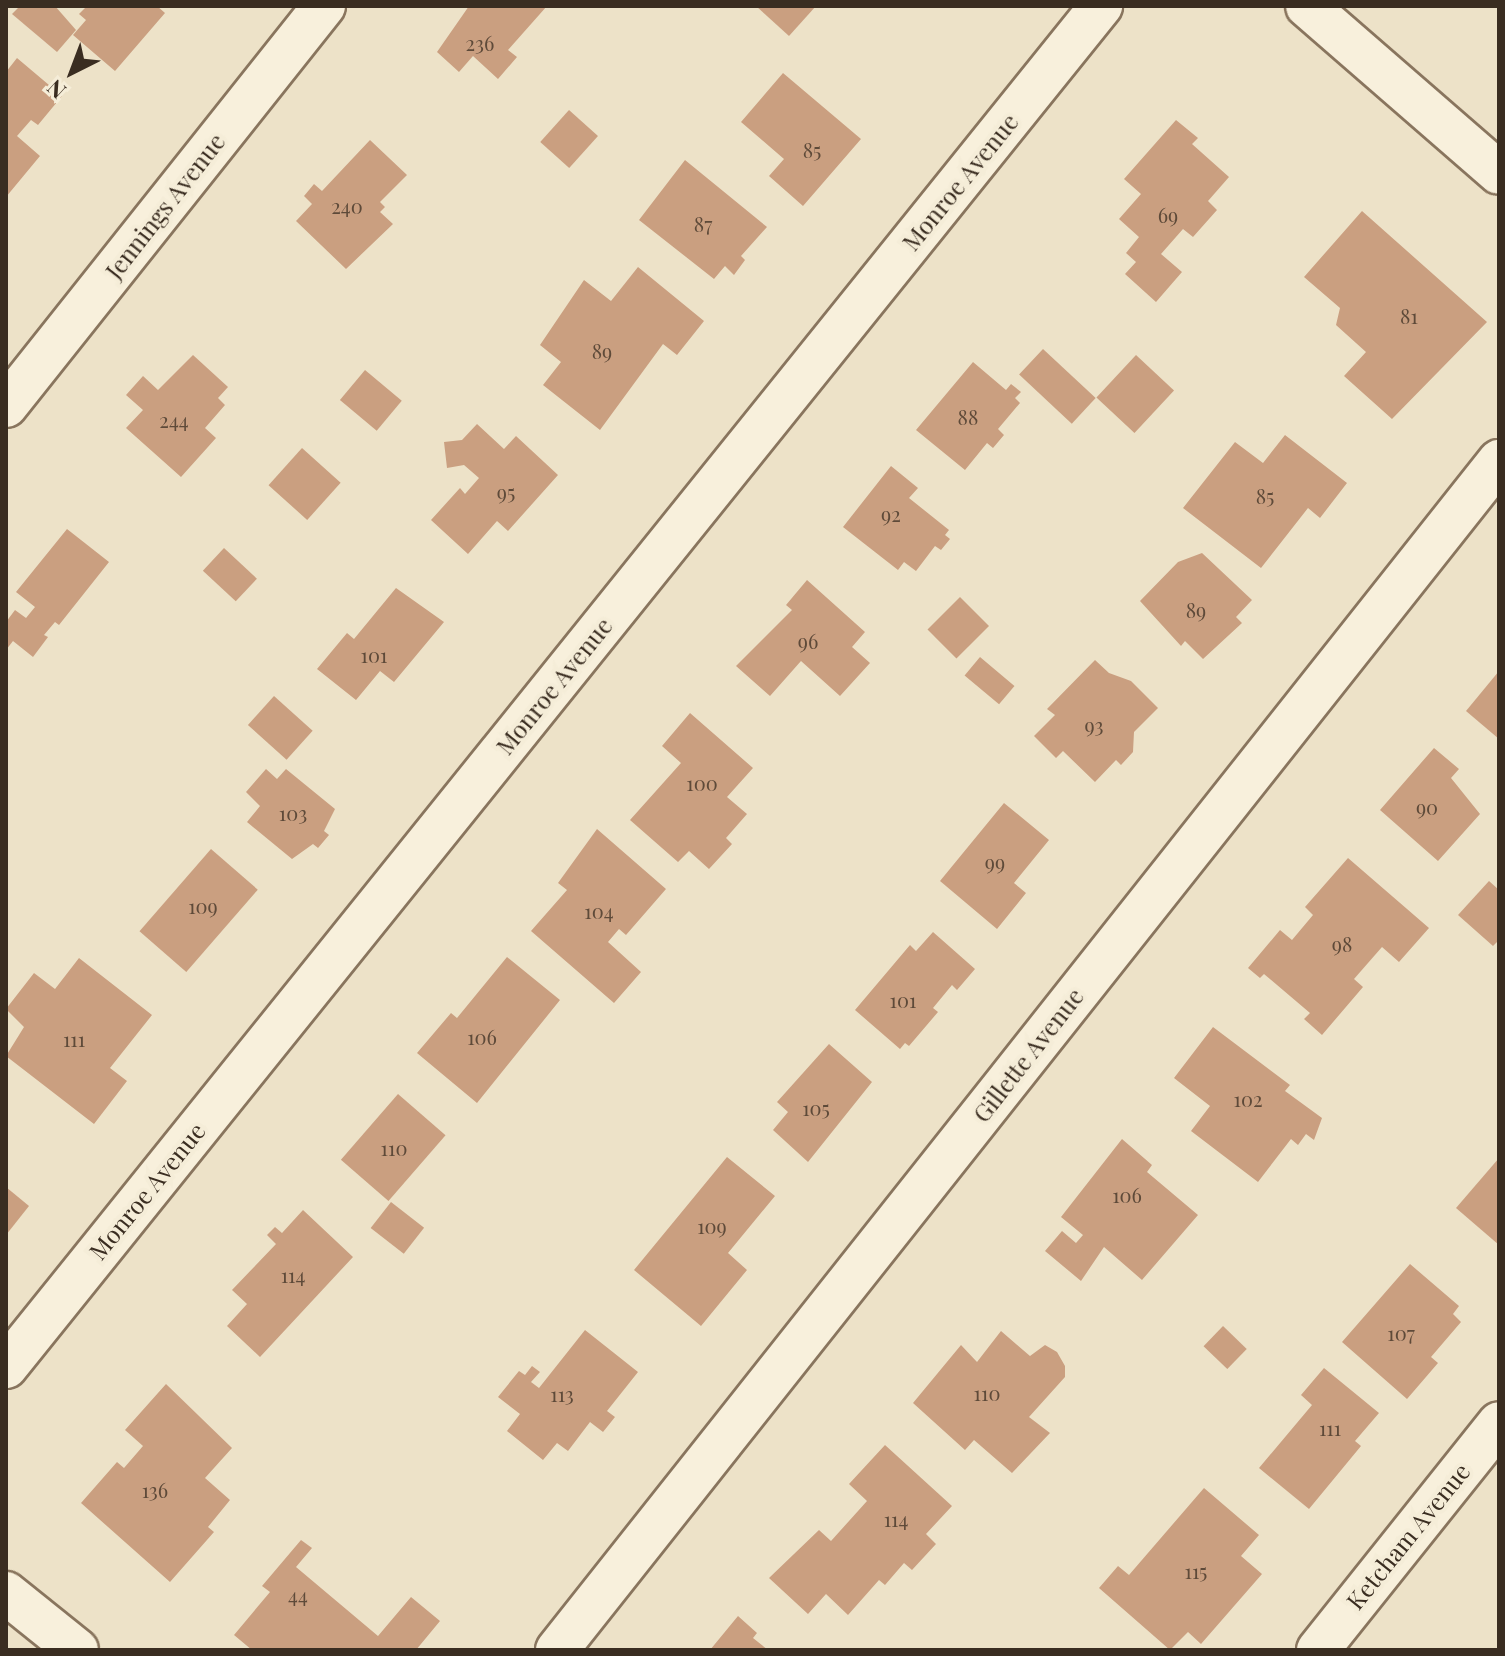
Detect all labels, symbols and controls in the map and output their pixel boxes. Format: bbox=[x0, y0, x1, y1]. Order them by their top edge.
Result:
house number: 236 bbox=[466, 30, 494, 54]
north arrow bbox=[32, 32, 112, 112]
text: N bbox=[40, 73, 72, 106]
street label: Monroe Avenue bbox=[896, 107, 1024, 257]
street label: Jennings Avenue bbox=[99, 127, 231, 285]
house number: 85 bbox=[803, 137, 821, 161]
house number: 240 bbox=[331, 193, 363, 217]
house number: 69 bbox=[1158, 202, 1178, 226]
house number: 87 bbox=[694, 211, 712, 235]
house number: 81 bbox=[1400, 303, 1418, 327]
house number: 89 bbox=[592, 338, 612, 362]
house number: 88 bbox=[958, 404, 978, 428]
house number: 244 bbox=[159, 407, 189, 431]
house number: 95 bbox=[497, 479, 515, 503]
house number: 85 bbox=[1256, 483, 1274, 507]
house number: 92 bbox=[881, 501, 901, 525]
house number: 89 bbox=[1186, 597, 1206, 621]
street label: Monroe Avenue bbox=[490, 611, 618, 761]
house number: 96 bbox=[798, 628, 818, 652]
house number: 101 bbox=[361, 642, 387, 666]
house number: 93 bbox=[1084, 712, 1104, 736]
house number: 100 bbox=[686, 770, 718, 794]
house number: 90 bbox=[1416, 794, 1438, 818]
house number: 103 bbox=[279, 800, 307, 824]
house number: 99 bbox=[985, 849, 1005, 873]
house number: 109 bbox=[188, 893, 218, 917]
house number: 104 bbox=[584, 898, 614, 922]
house number: 98 bbox=[1332, 931, 1352, 955]
street label: Gillette Avenue bbox=[967, 982, 1089, 1128]
house number: 101 bbox=[890, 987, 916, 1011]
house number: 106 bbox=[467, 1024, 497, 1048]
house number: 111 bbox=[63, 1026, 85, 1050]
house number: 102 bbox=[1234, 1086, 1262, 1110]
house number: 105 bbox=[802, 1095, 830, 1119]
street label: Monroe Avenue bbox=[83, 1116, 211, 1266]
house number: 110 bbox=[381, 1135, 407, 1159]
house number: 106 bbox=[1112, 1182, 1142, 1206]
house number: 109 bbox=[697, 1213, 727, 1237]
house number: 114 bbox=[281, 1262, 305, 1286]
house number: 107 bbox=[1387, 1320, 1415, 1344]
house number: 110 bbox=[974, 1380, 1000, 1404]
house number: 113 bbox=[550, 1381, 574, 1405]
house number: 111 bbox=[1319, 1415, 1341, 1439]
street label: Ketcham Avenue bbox=[1340, 1457, 1476, 1615]
house number: 136 bbox=[142, 1477, 168, 1501]
house number: 114 bbox=[884, 1506, 908, 1530]
house number: 115 bbox=[1185, 1558, 1207, 1582]
house number: 44 bbox=[288, 1582, 308, 1606]

